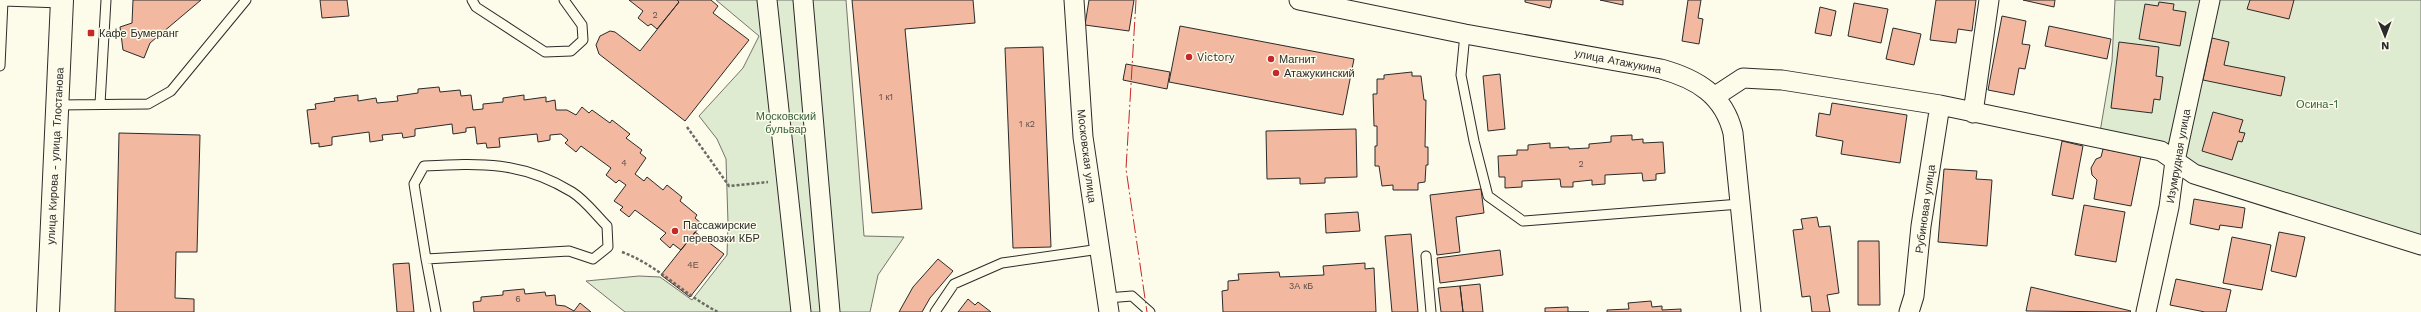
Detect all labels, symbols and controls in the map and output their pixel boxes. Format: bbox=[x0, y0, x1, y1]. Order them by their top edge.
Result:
house number: 2 bbox=[652, 10, 658, 20]
north arrow bbox=[2365, 16, 2405, 56]
place label: Кафе Бумеранг bbox=[99, 27, 179, 40]
marker: Кафе Бумеранг bbox=[86, 28, 96, 38]
text: N bbox=[2381, 39, 2389, 52]
street label: улица Атажукина bbox=[1573, 47, 1663, 76]
place label: Victory bbox=[1197, 51, 1235, 64]
marker: Victory bbox=[1184, 52, 1194, 62]
place label: Магнит bbox=[1279, 53, 1316, 66]
marker: Магнит bbox=[1266, 54, 1276, 64]
street label: улица Кирова - улица Тлостанова bbox=[44, 66, 67, 245]
place label: Атажукинский bbox=[1284, 67, 1355, 80]
marker: Атажукинский bbox=[1271, 68, 1281, 78]
house number: 1 к1 bbox=[879, 92, 893, 102]
park label: Осина-1 bbox=[2296, 98, 2338, 111]
street label: Изумрудная улица bbox=[2164, 107, 2193, 204]
street label: Московская улица bbox=[1074, 108, 1099, 205]
park label: Московский бульвар bbox=[756, 110, 816, 136]
house number: 1 к2 bbox=[1019, 119, 1035, 129]
house number: 4 bbox=[621, 158, 627, 168]
house number: 2 bbox=[1578, 159, 1584, 169]
street label: Рубиновая улица bbox=[1913, 163, 1938, 254]
place label: Пассажирские перевозки КБР bbox=[683, 219, 760, 245]
marker: Пассажирские перевозки КБР bbox=[670, 226, 680, 236]
house number: 4Е bbox=[687, 260, 699, 270]
house number: 3А кБ bbox=[1289, 281, 1313, 291]
house number: 6 bbox=[515, 294, 521, 304]

